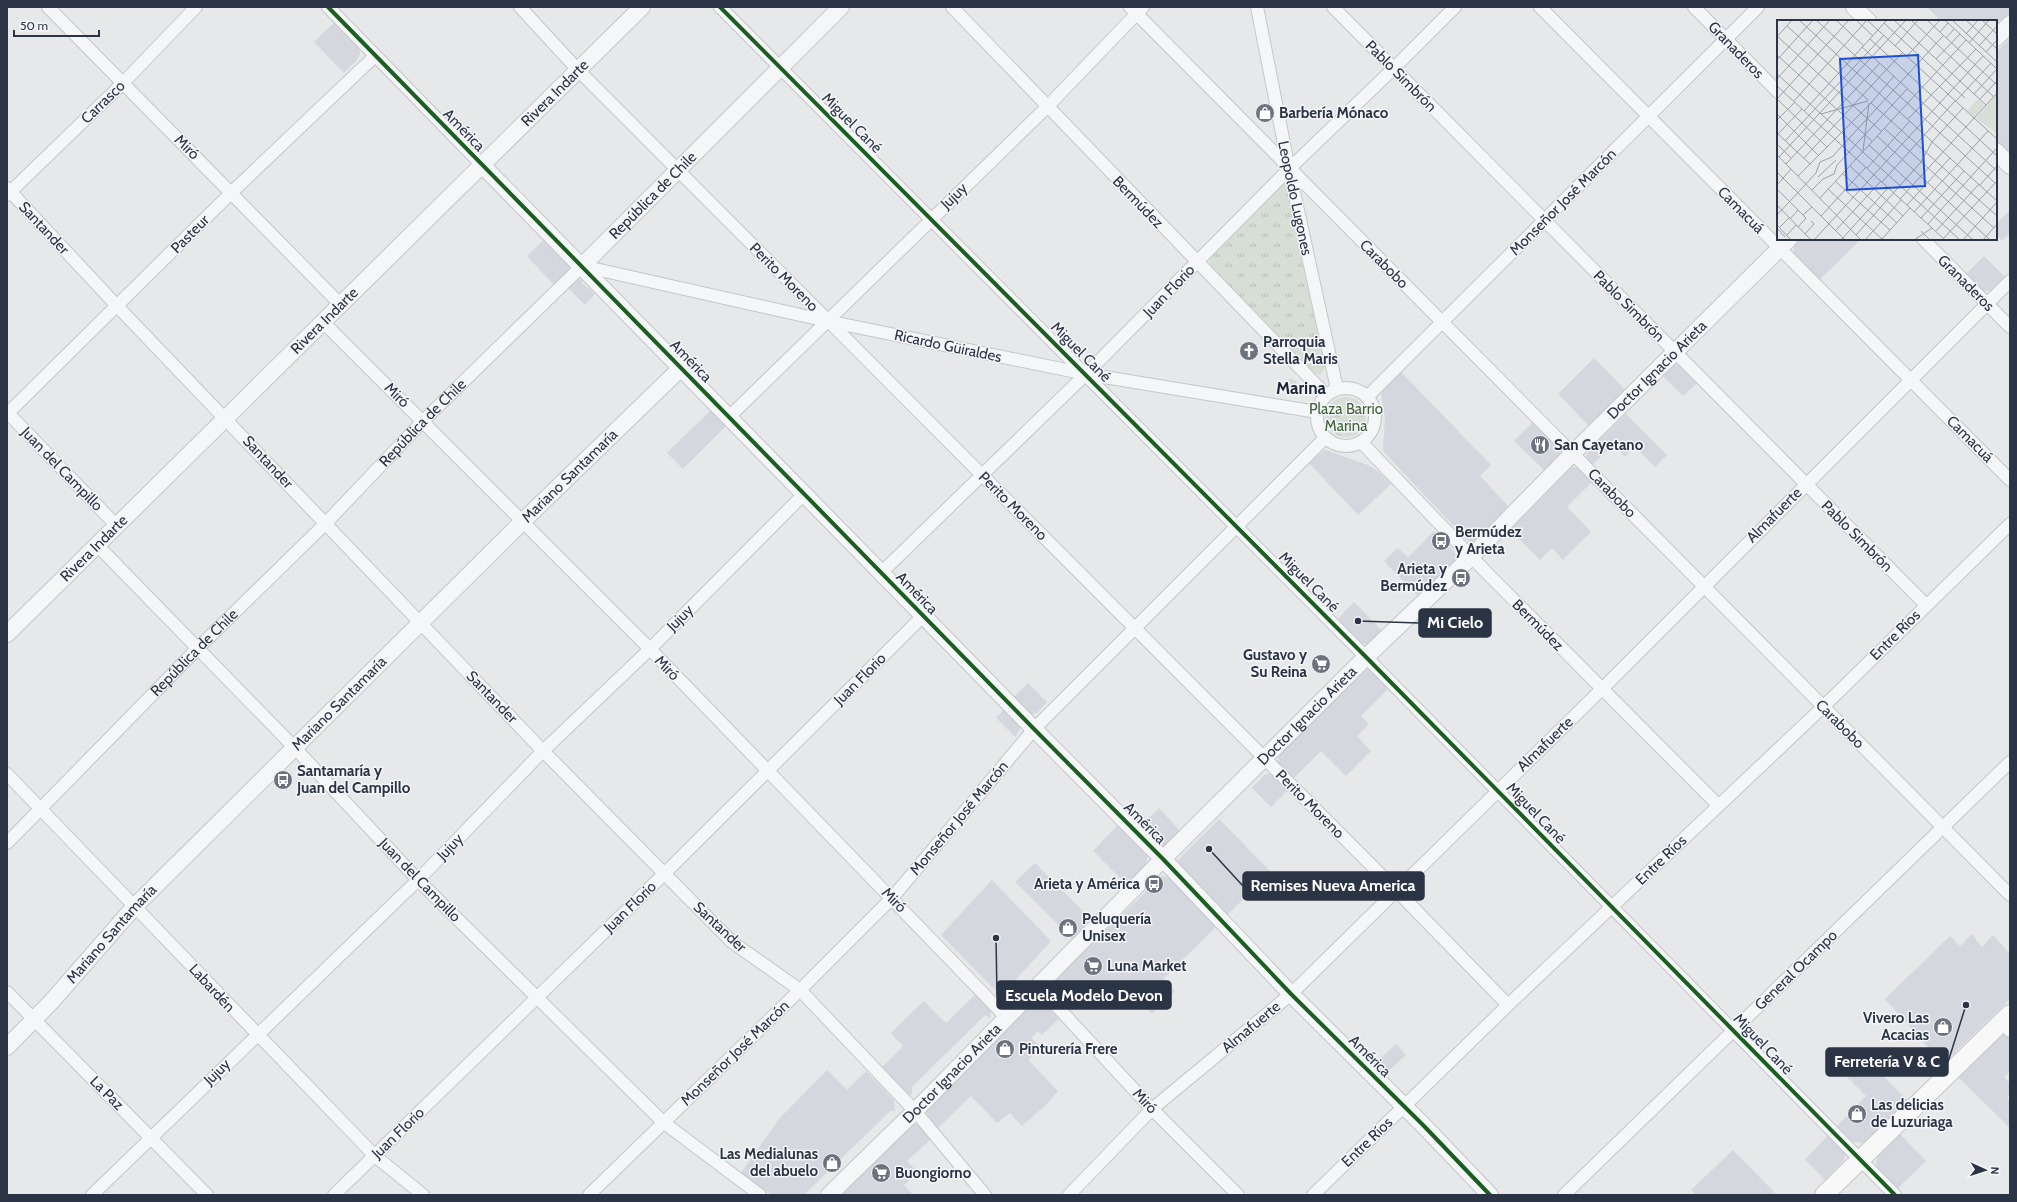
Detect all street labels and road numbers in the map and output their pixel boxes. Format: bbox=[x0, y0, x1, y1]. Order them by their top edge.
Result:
street label: Granaderos bbox=[1704, 18, 1768, 82]
street label: Pablo Simbrón bbox=[1362, 37, 1440, 115]
street label: Rivera Indarte bbox=[518, 56, 593, 130]
street label: Carrasco bbox=[77, 77, 129, 127]
street label: Miguel Cané bbox=[818, 89, 886, 157]
street label: América bbox=[439, 105, 489, 156]
street label: Miró bbox=[171, 131, 203, 163]
street label: Leopoldo Lugones bbox=[1274, 139, 1316, 257]
street label: Monseñor José Marcón bbox=[1506, 145, 1620, 259]
street label: República de Chile bbox=[605, 148, 700, 243]
street label: Bermúdez bbox=[1109, 172, 1167, 232]
street label: Jujuy bbox=[936, 179, 971, 214]
street label: Camacuá bbox=[1714, 183, 1769, 238]
street label: Santander bbox=[15, 198, 73, 258]
street label: Pasteur bbox=[167, 211, 213, 257]
street label: Carabobo bbox=[1356, 236, 1412, 292]
street label: Perito Moreno bbox=[746, 239, 822, 315]
street label: Granaderos bbox=[1934, 251, 1998, 315]
street label: Juan Florio bbox=[1139, 261, 1198, 322]
street label: Pablo Simbrón bbox=[1590, 267, 1668, 345]
street label: Rivera Indarte bbox=[287, 283, 362, 358]
street label: Doctor Ignacio Arieta bbox=[1603, 316, 1711, 423]
street label: Miguel Cané bbox=[1047, 318, 1115, 386]
street label: Ricardo Güiraldes bbox=[893, 326, 1003, 366]
street label: América bbox=[666, 336, 716, 387]
street label: República de Chile bbox=[375, 375, 470, 470]
street label: Miró bbox=[381, 379, 413, 411]
street label: Camacuá bbox=[1943, 412, 1998, 467]
street label: Juan del Campillo bbox=[17, 423, 107, 515]
street label: Mariano Santamaría bbox=[518, 425, 622, 526]
street label: Santander bbox=[239, 432, 297, 492]
street label: Carabobo bbox=[1584, 465, 1640, 521]
street label: Perito Moreno bbox=[975, 468, 1051, 544]
street label: Almafuerte bbox=[1743, 483, 1806, 546]
street label: Pablo Simbrón bbox=[1818, 497, 1896, 575]
street label: Rivera Indarte bbox=[56, 511, 131, 585]
street label: Miguel Cané bbox=[1275, 548, 1343, 616]
street label: América bbox=[892, 568, 942, 619]
street label: Bermúdez bbox=[1508, 595, 1568, 655]
street label: Jujuy bbox=[662, 601, 697, 636]
street label: República de Chile bbox=[147, 605, 242, 700]
street label: Entre Ríos bbox=[1866, 606, 1924, 664]
street label: Juan Florio bbox=[830, 649, 890, 709]
street label: Mariano Santamaría bbox=[288, 652, 391, 754]
street label: Miró bbox=[651, 652, 683, 684]
street label: Doctor Ignacio Arieta bbox=[1254, 662, 1361, 769]
street label: Santander bbox=[463, 667, 521, 727]
street label: Carabobo bbox=[1812, 696, 1868, 752]
street label: Almafuerte bbox=[1513, 713, 1577, 775]
street label: Monseñor José Marcón bbox=[906, 757, 1012, 879]
street label: Perito Moreno bbox=[1272, 766, 1348, 842]
street label: Miguel Cané bbox=[1503, 779, 1570, 847]
street label: América bbox=[1120, 798, 1170, 848]
street label: Jujuy bbox=[432, 830, 467, 865]
street label: Entre Ríos bbox=[1632, 831, 1690, 889]
street label: Juan del Campillo bbox=[375, 834, 465, 926]
street label: Juan Florio bbox=[599, 878, 660, 937]
street label: Mariano Santamaría bbox=[63, 880, 161, 987]
street label: Miró bbox=[878, 884, 910, 916]
street label: Santander bbox=[690, 898, 750, 956]
street label: General Ocampo bbox=[1751, 926, 1841, 1014]
street label: Labardén bbox=[185, 960, 239, 1016]
street label: Monseñor José Marcón bbox=[677, 997, 793, 1109]
street label: Almafuerte bbox=[1218, 997, 1284, 1057]
street label: Miguel Cané bbox=[1730, 1010, 1797, 1078]
street label: Doctor Ignacio Arieta bbox=[899, 1019, 1006, 1127]
street label: América bbox=[1345, 1031, 1395, 1081]
street label: Jujuy bbox=[199, 1055, 234, 1090]
street label: La Paz bbox=[86, 1072, 128, 1114]
street label: Miró bbox=[1129, 1085, 1161, 1117]
street label: Juan Florio bbox=[367, 1104, 428, 1163]
street label: Entre Ríos bbox=[1338, 1113, 1396, 1171]

